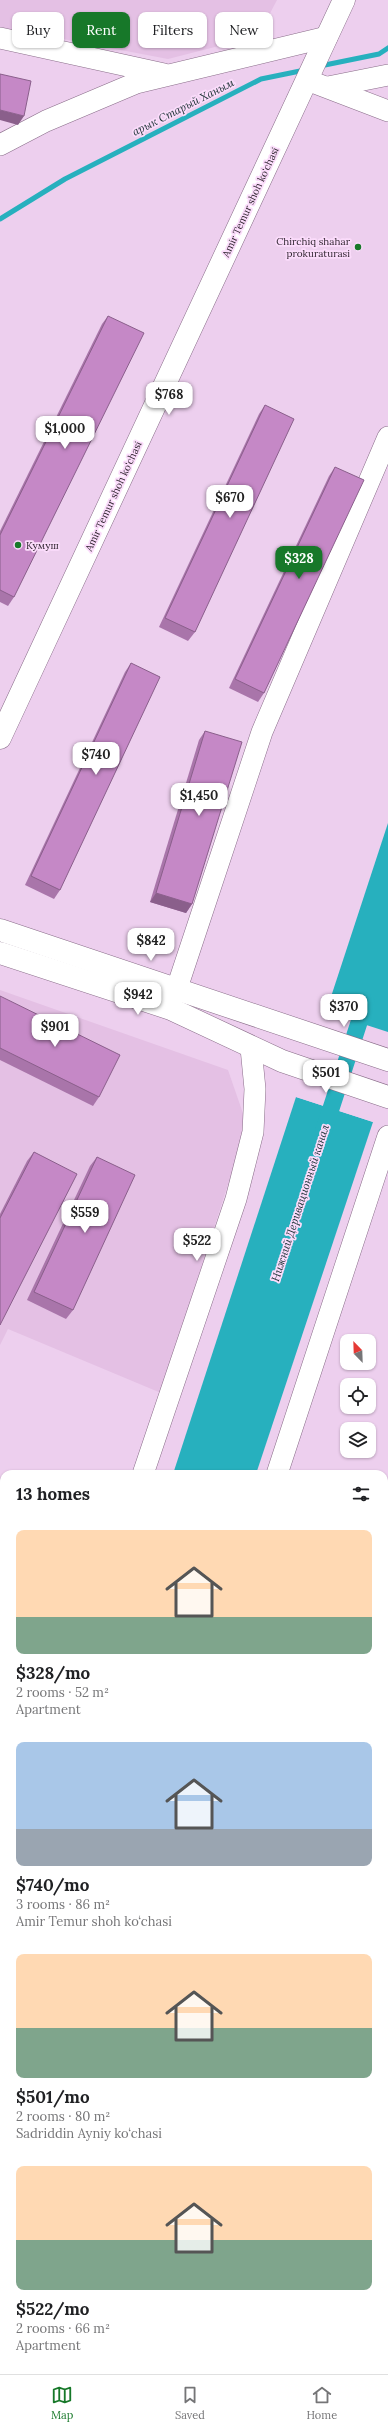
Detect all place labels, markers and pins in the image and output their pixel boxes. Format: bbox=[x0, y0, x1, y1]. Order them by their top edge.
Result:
place label: Chirchiq shahar prokuraturasi bbox=[276, 235, 351, 260]
marker: Chirchiq shahar prokuraturasi bbox=[353, 242, 363, 252]
pin: $768 bbox=[145, 382, 193, 416]
pin: $1,000 bbox=[32, 416, 98, 450]
pin: $670 bbox=[206, 485, 254, 519]
place label: Кумуш bbox=[26, 539, 59, 552]
marker: Кумуш bbox=[13, 540, 23, 550]
pin: $328 bbox=[275, 546, 323, 580]
pin: $740 bbox=[72, 742, 120, 776]
pin: $1,450 bbox=[166, 783, 232, 817]
pin: $842 bbox=[127, 928, 175, 962]
pin: $942 bbox=[114, 982, 162, 1016]
pin: $370 bbox=[320, 994, 368, 1028]
pin: $901 bbox=[31, 1014, 79, 1048]
pin: $501 bbox=[302, 1060, 350, 1094]
pin: $559 bbox=[61, 1200, 109, 1234]
pin: $522 bbox=[173, 1228, 221, 1262]

